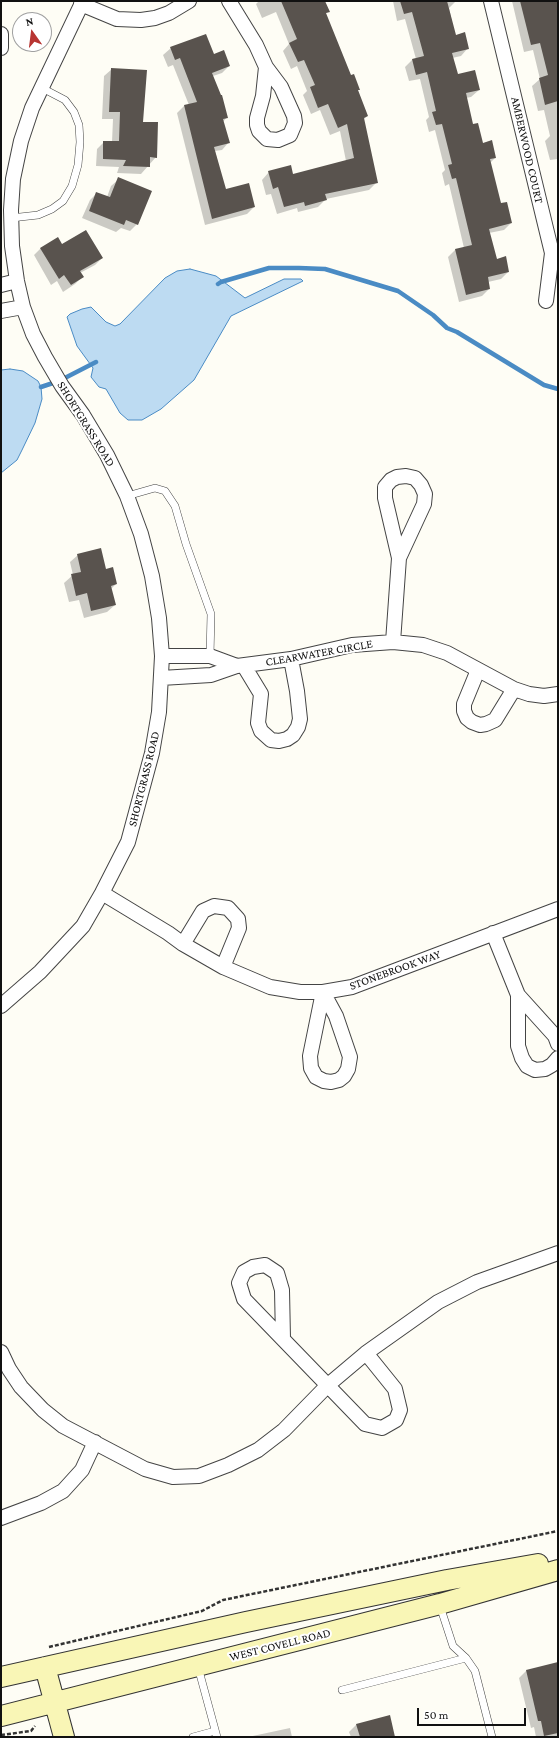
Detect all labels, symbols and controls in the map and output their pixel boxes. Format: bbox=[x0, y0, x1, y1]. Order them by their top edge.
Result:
north arrow bbox=[12, 12, 52, 52]
text: N bbox=[24, 15, 34, 28]
street label: AMBERWOOD COURT bbox=[508, 95, 546, 205]
street label: SHORTGRASS ROAD bbox=[54, 379, 118, 469]
street label: CLEARWATER CIRCLE bbox=[264, 636, 374, 670]
street label: SHORTGRASS ROAD bbox=[125, 730, 163, 828]
street label: STONEBROOK WAY bbox=[347, 947, 443, 993]
street label: WEST COVELL ROAD bbox=[228, 1625, 332, 1665]
scale bar bbox=[419, 1700, 528, 1726]
text: 50 m bbox=[424, 1708, 448, 1722]

